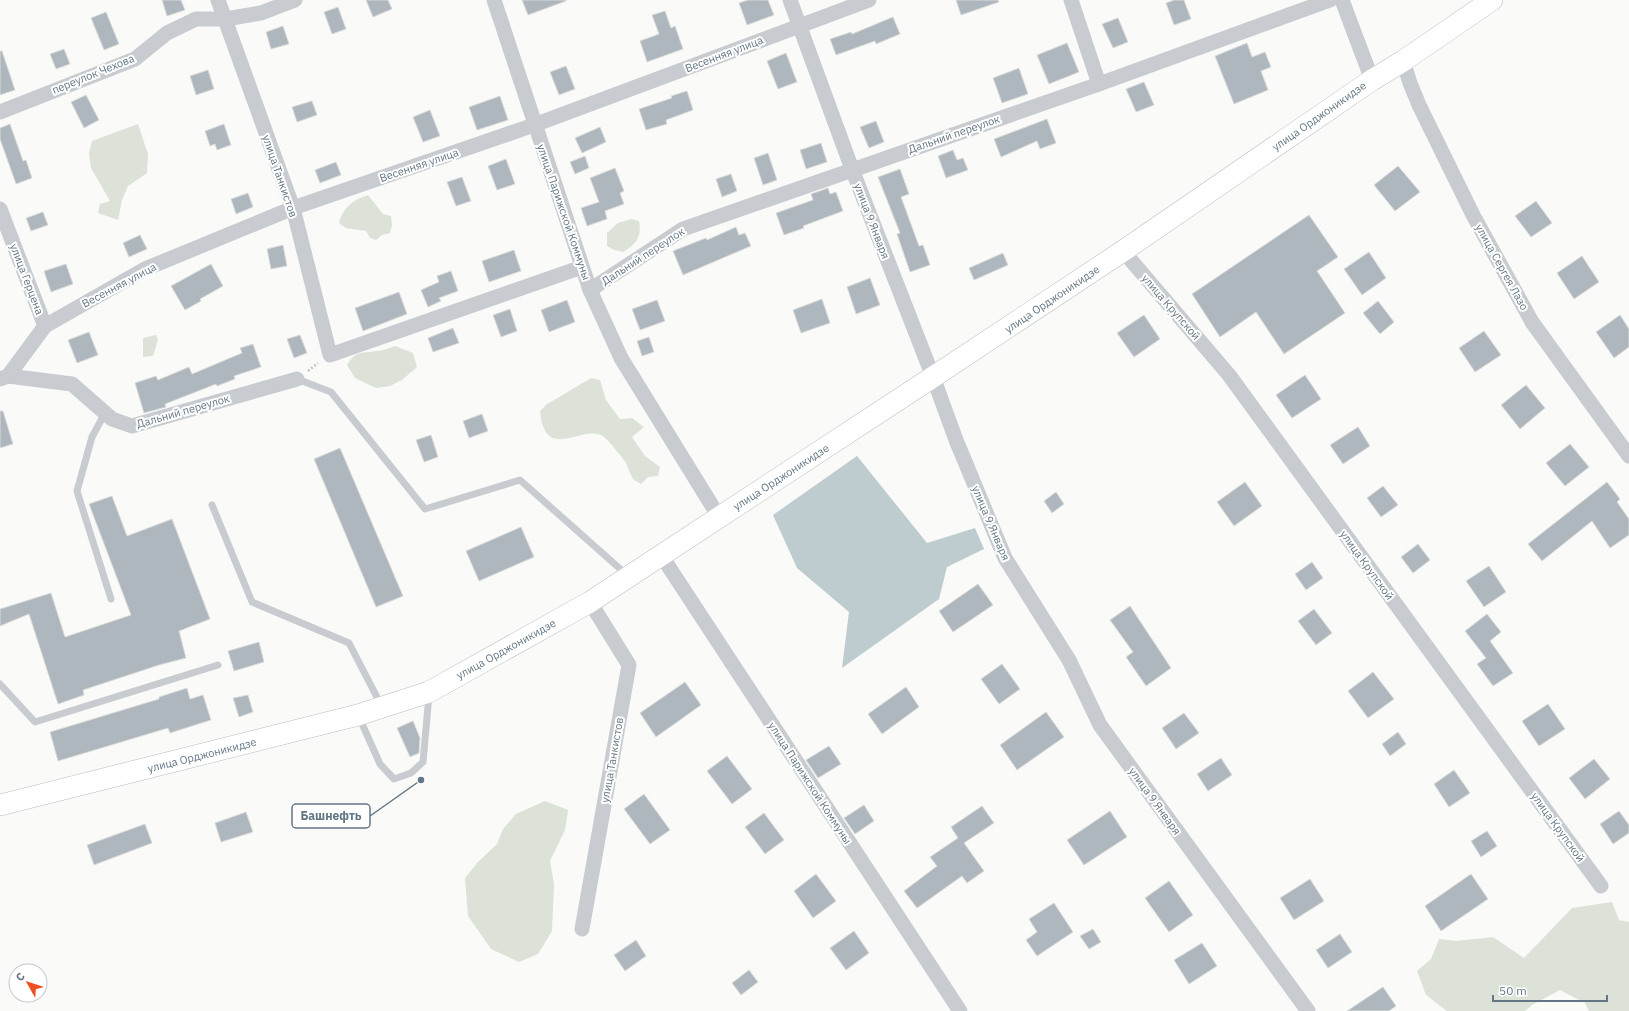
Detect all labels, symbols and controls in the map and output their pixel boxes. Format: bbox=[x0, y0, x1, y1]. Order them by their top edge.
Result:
street label: Весенняя улица bbox=[683, 33, 765, 75]
street label: переулок Чехова bbox=[50, 51, 136, 97]
street label: улица Орджоникидзе bbox=[1269, 78, 1369, 154]
street label: Дальний переулок bbox=[906, 112, 1002, 156]
street label: улица Танкистов bbox=[259, 133, 301, 219]
street label: улица Парижской Коммуны bbox=[534, 142, 594, 282]
street label: Весенняя улица bbox=[378, 145, 460, 185]
street label: улица 9 Января bbox=[851, 181, 893, 261]
street label: улица Сергея Лазо bbox=[1472, 221, 1532, 313]
street label: Дальний переулок bbox=[599, 224, 687, 288]
street label: улица Герцена bbox=[7, 242, 47, 317]
street label: Весенняя улица bbox=[79, 259, 159, 311]
street label: улица Орджоникидзе bbox=[1002, 262, 1102, 336]
street label: улица Крупской bbox=[1139, 271, 1203, 343]
street label: Дальний переулок bbox=[135, 391, 231, 431]
street label: улица Орджоникидзе bbox=[730, 441, 832, 513]
street label: улица 9 Января bbox=[969, 483, 1013, 563]
street label: улица Крупской bbox=[1337, 528, 1397, 602]
street label: улица Орджоникидзе bbox=[454, 616, 558, 682]
street label: улица Танкистов bbox=[598, 716, 626, 804]
street label: улица Парижской Коммуны bbox=[765, 719, 855, 847]
street label: улица Орджоникидзе bbox=[146, 735, 258, 775]
street label: улица 9 Января bbox=[1126, 765, 1184, 837]
street label: улица Крупской bbox=[1528, 790, 1588, 864]
callout: Башнефть bbox=[292, 804, 370, 828]
text: Башнефть bbox=[300, 808, 362, 823]
north arrow bbox=[8, 963, 48, 1003]
text: С bbox=[13, 970, 28, 984]
scale bar bbox=[1493, 977, 1607, 1003]
text: 50 m bbox=[1499, 983, 1527, 998]

